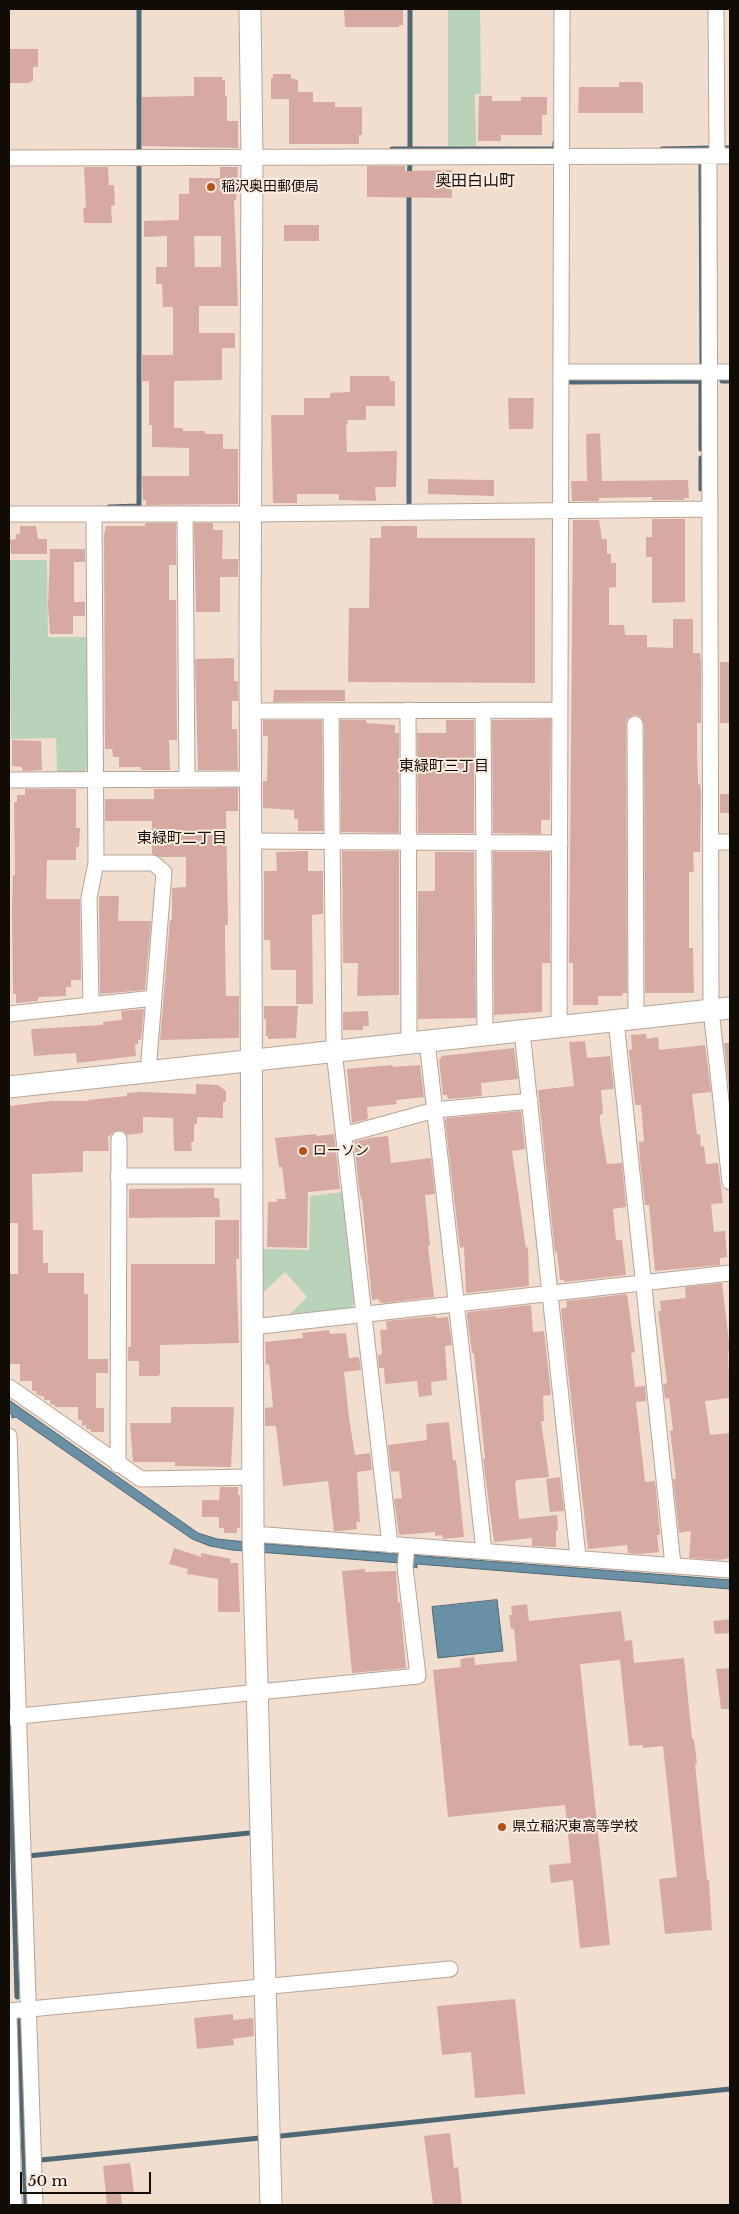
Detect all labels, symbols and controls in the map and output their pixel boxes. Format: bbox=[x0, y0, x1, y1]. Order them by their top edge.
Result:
district label: 奥田白山町 bbox=[435, 171, 515, 191]
place label: 稲沢奥田郵便局 bbox=[221, 179, 319, 195]
marker: 稲沢奥田郵便局 bbox=[205, 181, 217, 193]
district label: 東緑町三丁目 bbox=[399, 758, 489, 776]
district label: 東緑町二丁目 bbox=[137, 830, 227, 848]
place label: ローソン bbox=[313, 1143, 369, 1159]
marker: ローソン bbox=[297, 1145, 309, 1157]
place label: 県立稲沢東高等学校 bbox=[512, 1819, 638, 1835]
marker: 県立稲沢東高等学校 bbox=[496, 1821, 508, 1833]
scale bar bbox=[22, 2162, 154, 2194]
text: 50 m bbox=[28, 2171, 68, 2190]

